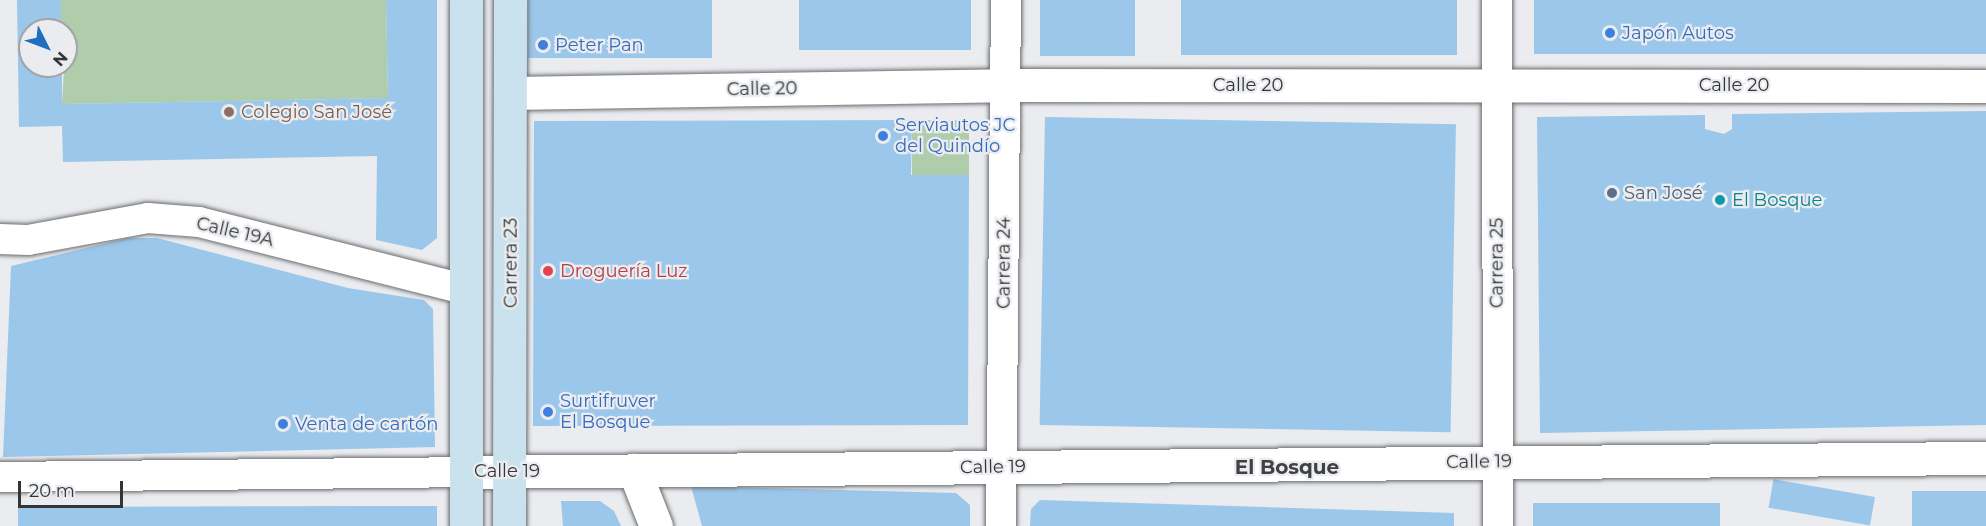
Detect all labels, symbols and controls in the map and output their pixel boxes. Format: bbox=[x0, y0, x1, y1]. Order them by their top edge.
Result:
north arrow bbox=[18, 18, 78, 78]
place label: Japón Autos bbox=[1622, 22, 1734, 44]
marker: Japón Autos bbox=[1603, 26, 1617, 40]
place label: Peter Pan bbox=[555, 34, 644, 56]
marker: Peter Pan bbox=[536, 38, 550, 52]
text: N bbox=[49, 48, 72, 70]
street label: Calle 20 bbox=[1213, 74, 1283, 96]
street label: Calle 20 bbox=[1699, 74, 1769, 96]
street label: Calle 20 bbox=[727, 78, 797, 100]
place label: Colegio San José bbox=[241, 101, 392, 123]
marker: Colegio San José bbox=[222, 105, 236, 119]
place label: Serviautos JC del Quindío bbox=[895, 115, 1015, 158]
marker: Serviautos JC del Quindío bbox=[876, 129, 890, 143]
place label: San José bbox=[1624, 182, 1703, 204]
marker: San José bbox=[1605, 186, 1619, 200]
place label: El Bosque bbox=[1732, 189, 1822, 211]
marker: El Bosque bbox=[1713, 193, 1727, 207]
street label: Calle 19A bbox=[194, 213, 276, 251]
street label: Carrera 24 bbox=[993, 217, 1015, 309]
street label: Carrera 23 bbox=[500, 218, 522, 308]
street label: Carrera 25 bbox=[1486, 218, 1508, 308]
place label: Droguería Luz bbox=[560, 260, 687, 282]
marker: Droguería Luz bbox=[541, 264, 555, 278]
place label: Surtifruver El Bosque bbox=[560, 391, 656, 434]
marker: Surtifruver El Bosque bbox=[541, 405, 555, 419]
place label: Venta de cartón bbox=[295, 413, 438, 435]
marker: Venta de cartón bbox=[276, 417, 290, 431]
street label: Calle 19 bbox=[1446, 451, 1512, 473]
district label: El Bosque bbox=[1235, 455, 1339, 479]
street label: Calle 19 bbox=[960, 456, 1026, 478]
street label: Calle 19 bbox=[474, 460, 540, 482]
scale bar bbox=[21, 469, 126, 507]
text: 20 m bbox=[29, 480, 75, 502]

